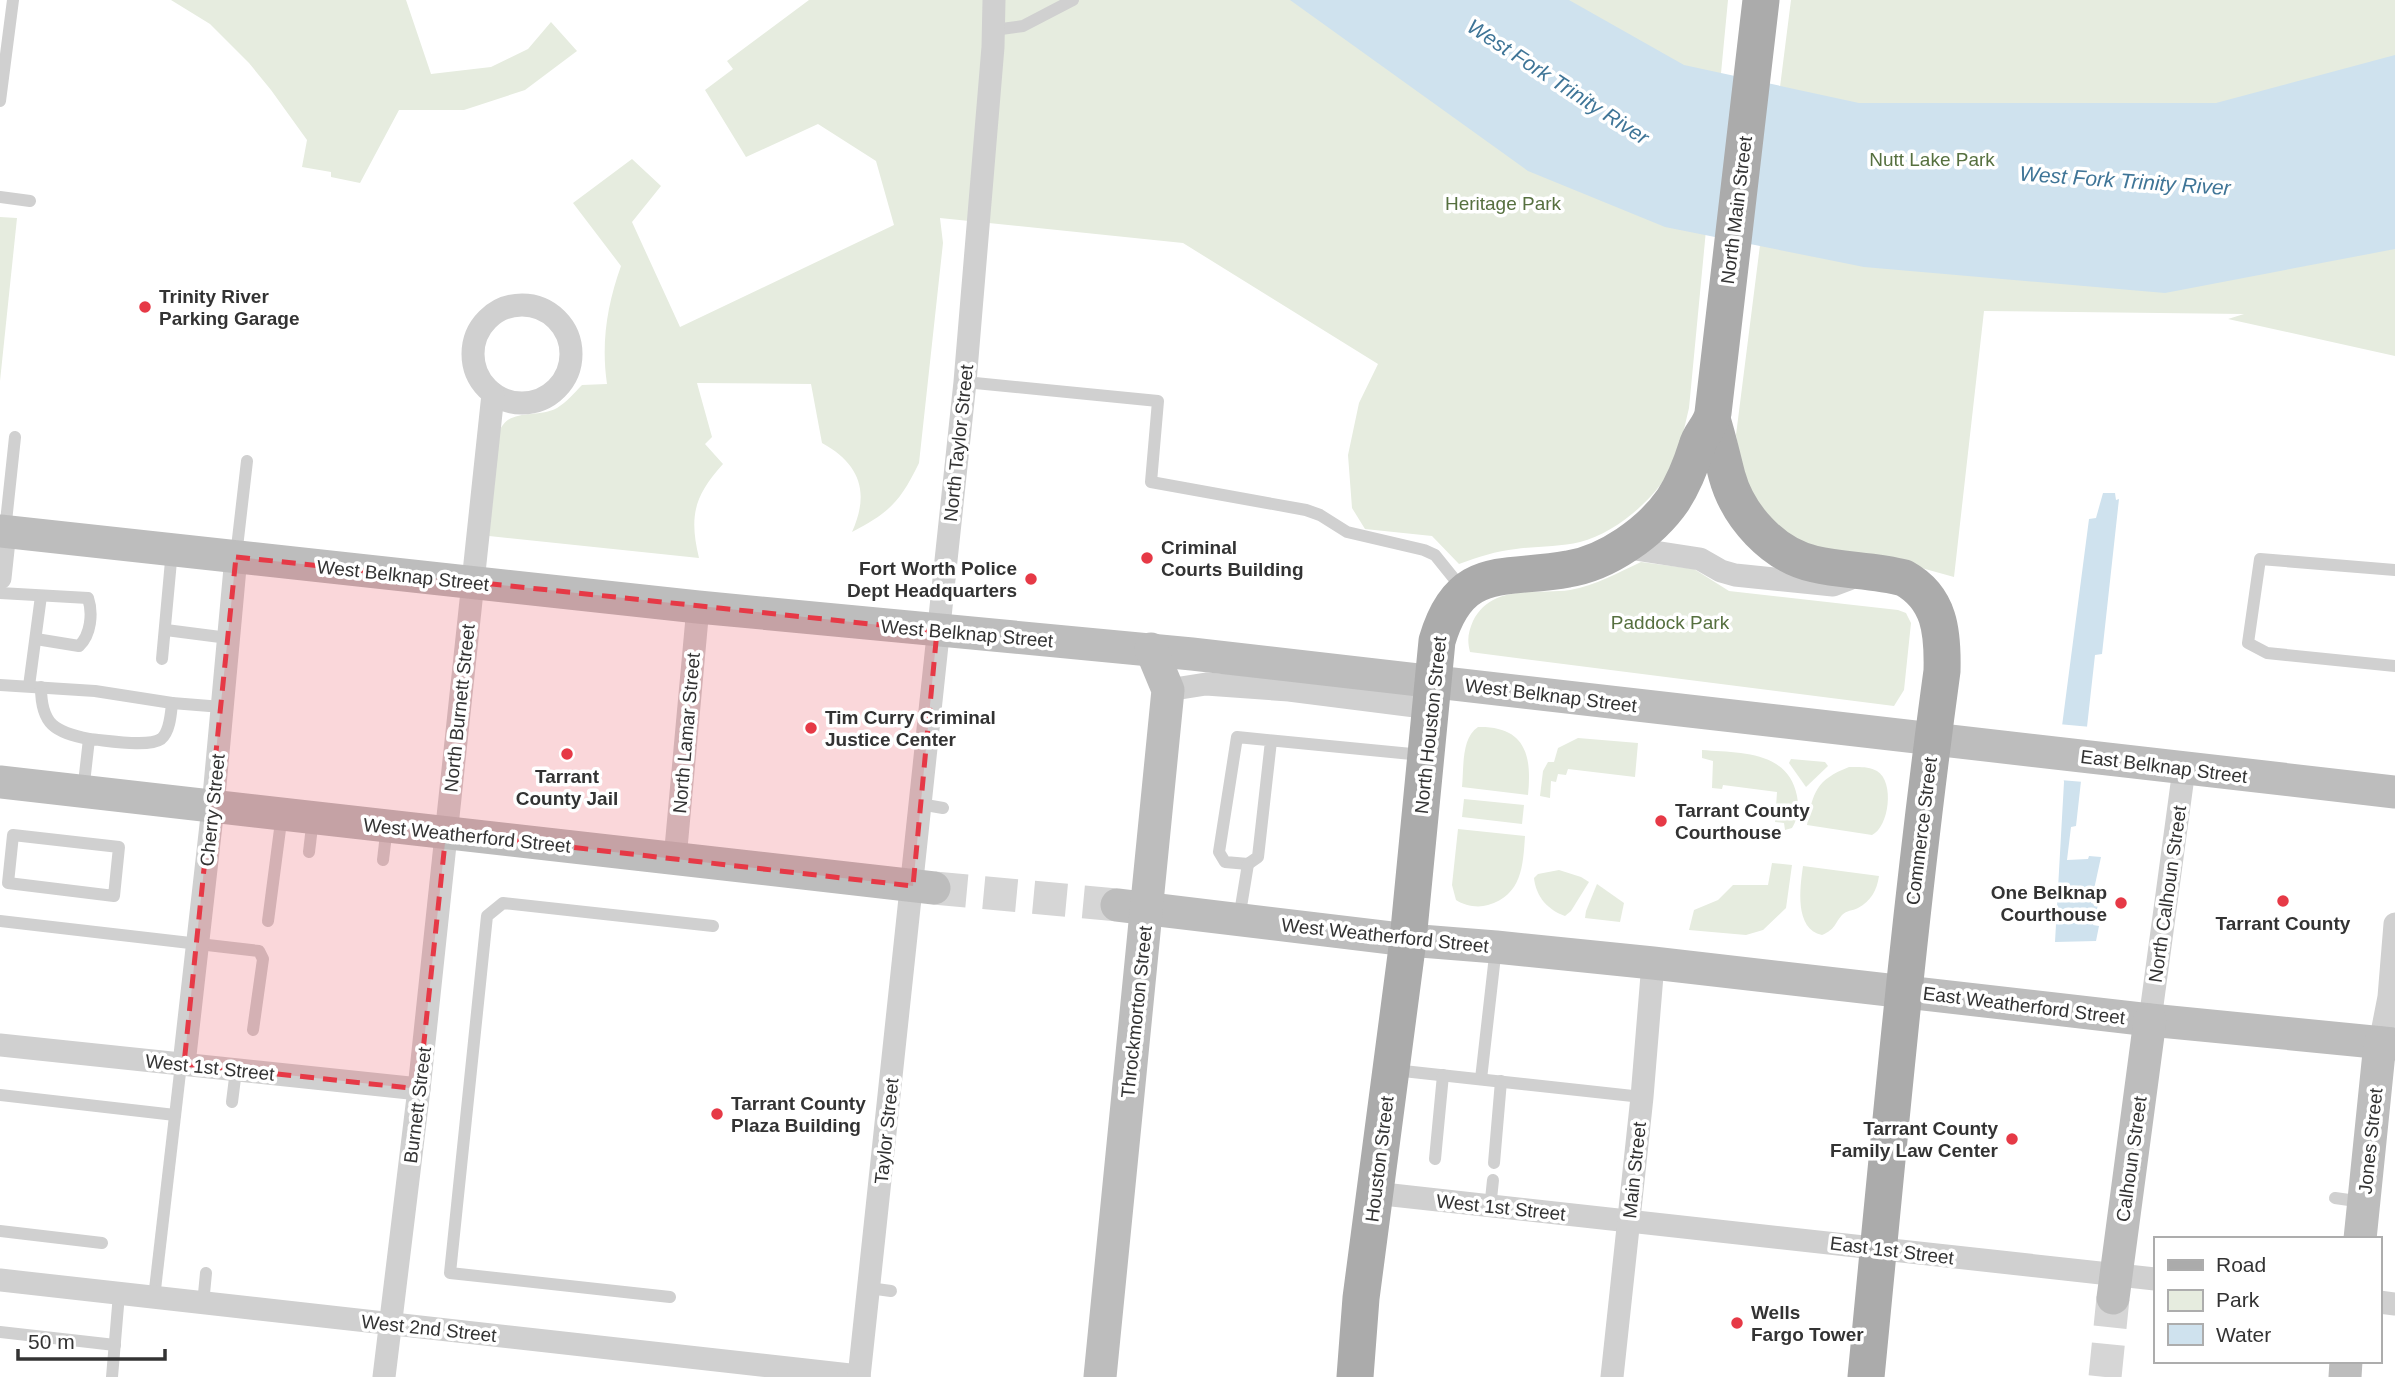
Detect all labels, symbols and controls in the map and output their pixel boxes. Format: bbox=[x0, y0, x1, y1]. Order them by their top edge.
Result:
water label: West Fork Trinity River bbox=[1463, 14, 1654, 149]
street label: North Main Street bbox=[1717, 134, 1756, 285]
park label: Nutt Lake Park bbox=[1869, 149, 1995, 170]
water label: West Fork Trinity River bbox=[2019, 162, 2232, 199]
park label: Heritage Park bbox=[1445, 193, 1562, 214]
place label: Trinity River Parking Garage bbox=[159, 286, 299, 329]
marker: Trinity River Parking Garage bbox=[137, 299, 153, 315]
street label: North Taylor Street bbox=[940, 363, 977, 523]
place label: Criminal Courts Building bbox=[1161, 537, 1303, 580]
marker: Criminal Courts Building bbox=[1139, 550, 1155, 566]
street label: West Belknap Street bbox=[316, 556, 491, 595]
place label: Fort Worth Police Dept Headquarters bbox=[847, 558, 1017, 601]
marker: Fort Worth Police Dept Headquarters bbox=[1023, 571, 1039, 587]
park label: Paddock Park bbox=[1611, 612, 1730, 633]
street label: West Belknap Street bbox=[880, 616, 1055, 652]
street label: North Burnett Street bbox=[440, 622, 479, 793]
street label: North Houston Street bbox=[1411, 634, 1450, 815]
street label: North Lamar Street bbox=[669, 651, 704, 814]
street label: West Belknap Street bbox=[1464, 675, 1639, 717]
place label: Tim Curry Criminal Justice Center bbox=[825, 707, 996, 750]
marker: Tim Curry Criminal Justice Center bbox=[803, 720, 819, 736]
marker: Tarrant County Jail bbox=[559, 746, 575, 762]
street label: East Belknap Street bbox=[2079, 746, 2249, 787]
street label: Cherry Street bbox=[196, 752, 229, 867]
street label: Commerce Street bbox=[1902, 755, 1941, 906]
place label: Tarrant County Jail bbox=[516, 766, 618, 809]
place label: Tarrant County Courthouse bbox=[1675, 800, 1810, 843]
street label: North Calhoun Street bbox=[2145, 804, 2190, 984]
marker: Tarrant County Courthouse bbox=[1653, 813, 1669, 829]
street label: West Weatherford Street bbox=[362, 814, 572, 857]
place label: One Belknap Courthouse bbox=[1991, 882, 2107, 925]
marker: Tarrant County bbox=[2275, 893, 2291, 909]
marker: One Belknap Courthouse bbox=[2113, 895, 2129, 911]
place label: Tarrant County bbox=[2216, 913, 2351, 934]
street label: West Weatherford Street bbox=[1280, 914, 1490, 957]
street label: Throckmorton Street bbox=[1117, 924, 1156, 1099]
street label: East Weatherford Street bbox=[1922, 983, 2127, 1028]
street label: Burnett Street bbox=[400, 1045, 435, 1165]
street label: West 1st Street bbox=[144, 1050, 276, 1085]
street label: Taylor Street bbox=[870, 1076, 903, 1185]
street label: Jones Street bbox=[2354, 1086, 2387, 1195]
place label: Tarrant County Plaza Building bbox=[731, 1093, 866, 1136]
street label: Houston Street bbox=[1361, 1094, 1398, 1223]
street label: Calhoun Street bbox=[2112, 1094, 2151, 1223]
marker: Tarrant County Plaza Building bbox=[709, 1106, 725, 1122]
place label: Tarrant County Family Law Center bbox=[1830, 1118, 1999, 1161]
street label: Main Street bbox=[1619, 1120, 1650, 1219]
marker: Tarrant County Family Law Center bbox=[2004, 1131, 2020, 1147]
street label: West 1st Street bbox=[1435, 1190, 1567, 1225]
street label: East 1st Street bbox=[1829, 1232, 1956, 1269]
legend bbox=[2154, 1237, 2381, 1363]
text: Road bbox=[2216, 1253, 2266, 1276]
text: Park bbox=[2216, 1288, 2260, 1311]
place label: Wells Fargo Tower bbox=[1751, 1302, 1864, 1345]
street label: West 2nd Street bbox=[360, 1311, 498, 1346]
marker: Wells Fargo Tower bbox=[1729, 1315, 1745, 1331]
scale bar bbox=[18, 1318, 164, 1362]
text: Water bbox=[2216, 1323, 2271, 1346]
text: 50 m bbox=[28, 1330, 75, 1353]

